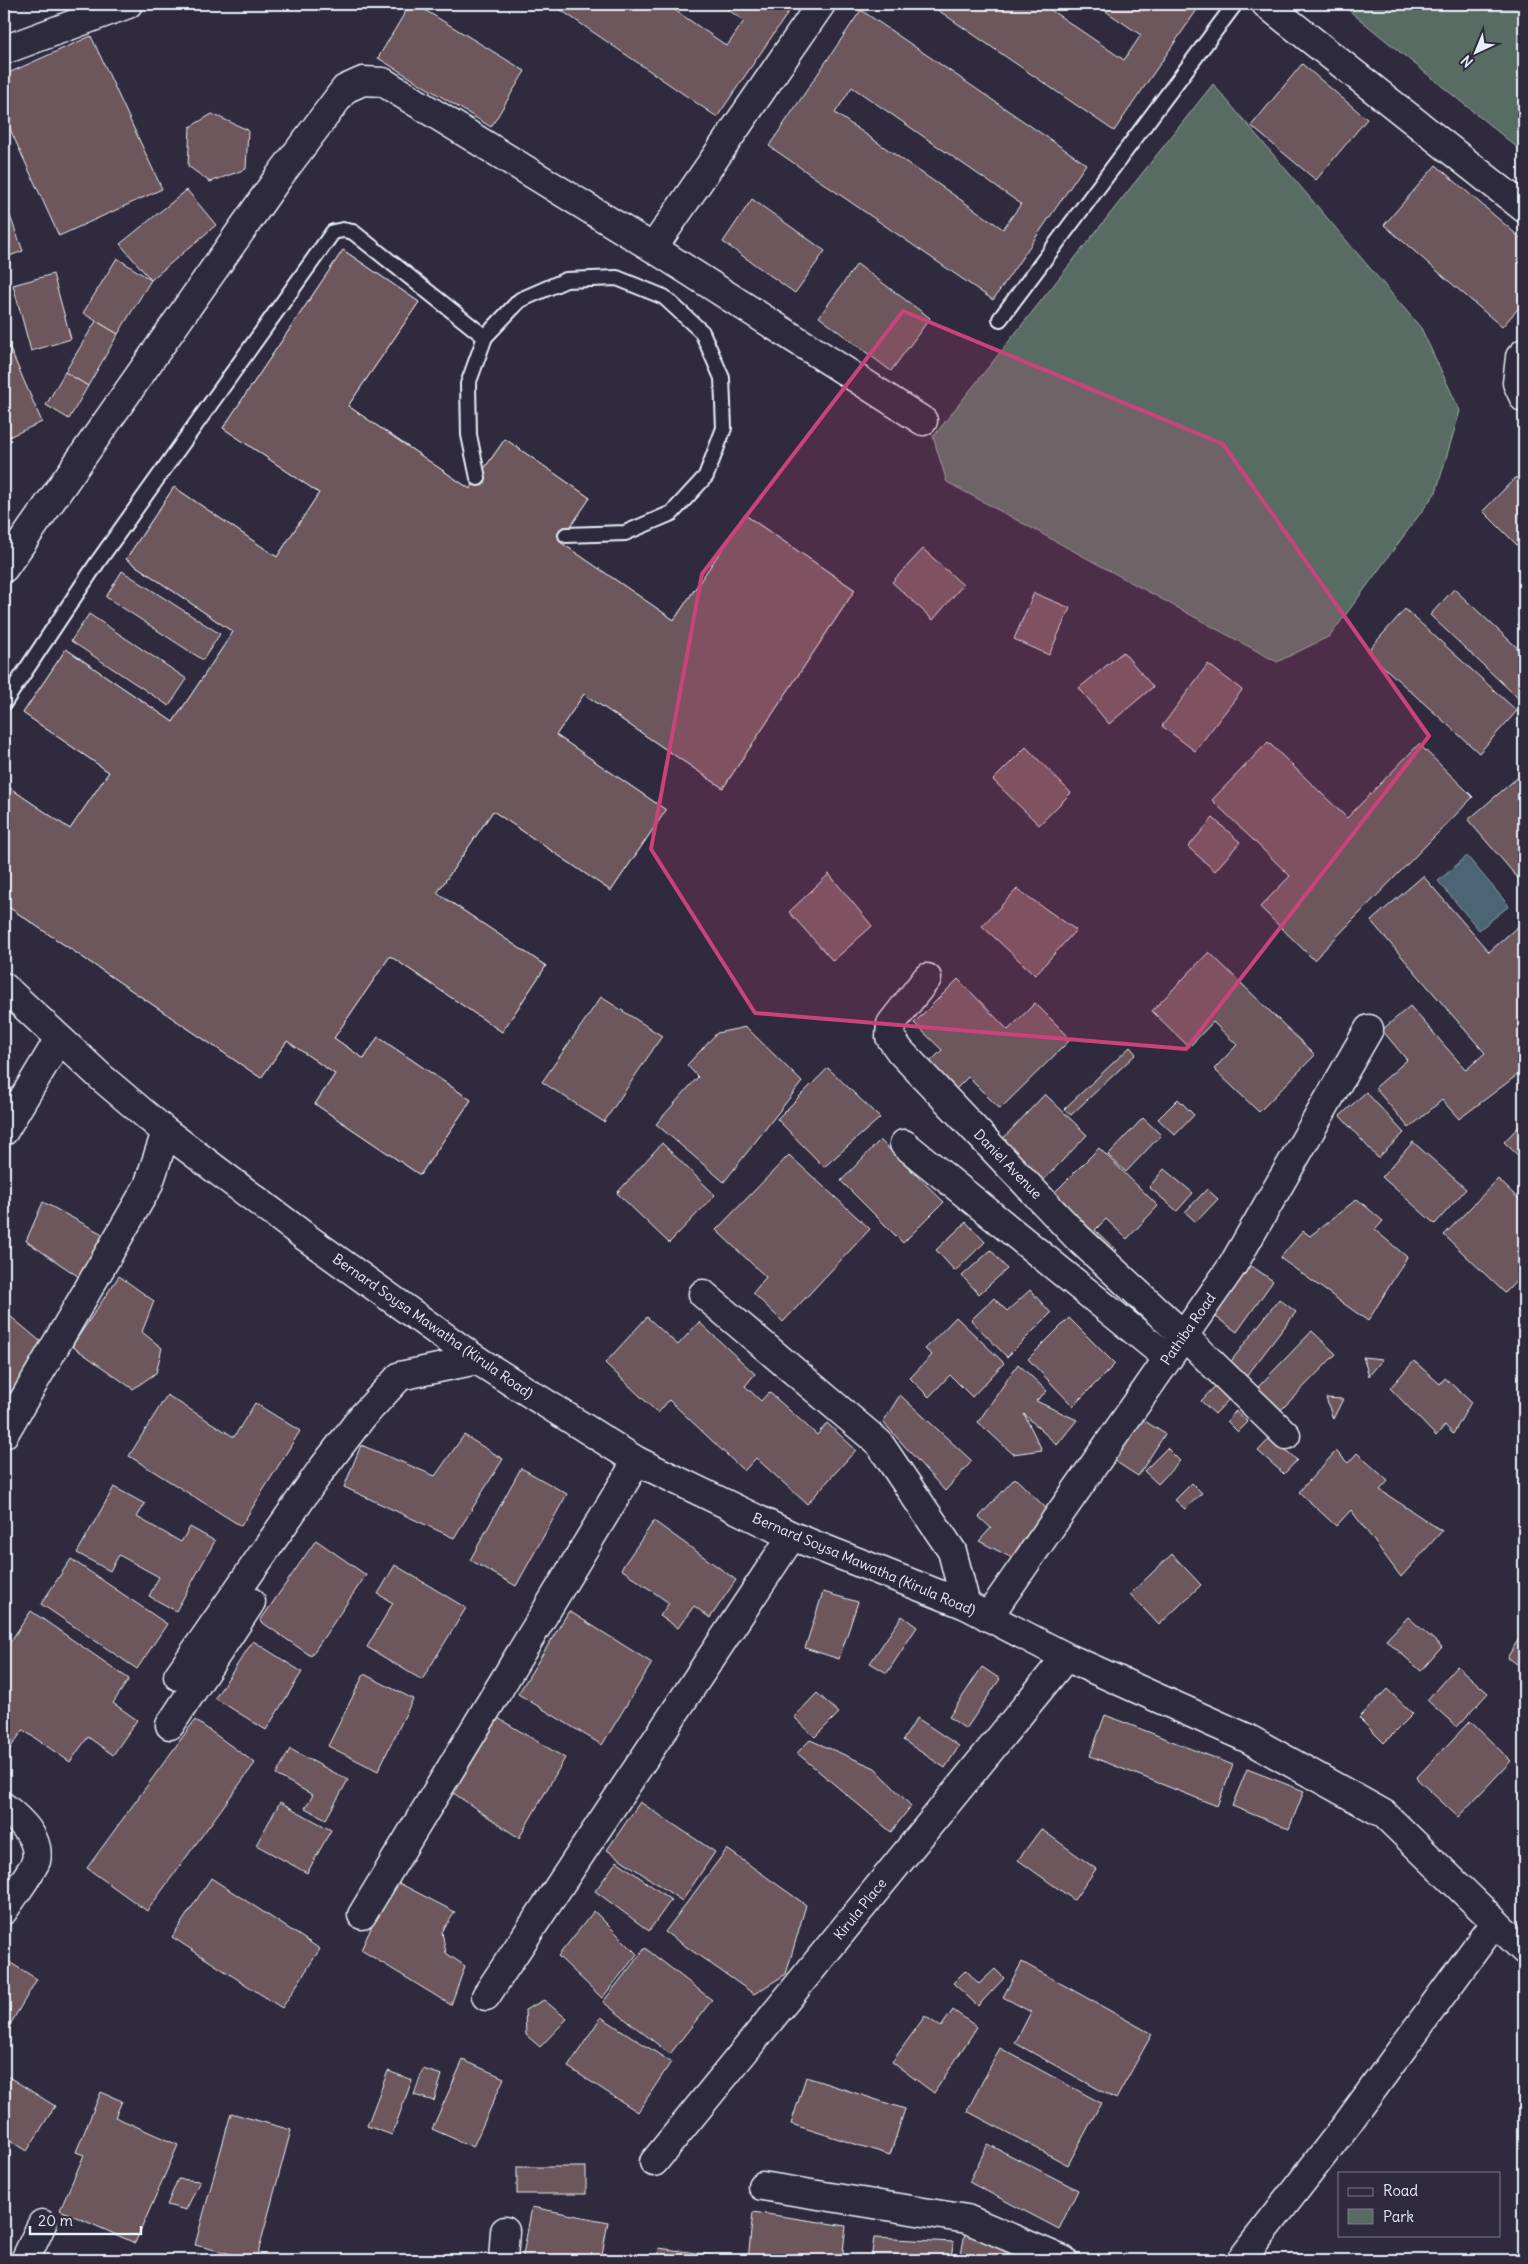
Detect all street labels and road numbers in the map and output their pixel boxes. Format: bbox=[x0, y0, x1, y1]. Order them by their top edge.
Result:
street label: Daniel Avenue bbox=[970, 1125, 1046, 1203]
street label: Bernard Soysa Mawatha (Kirula Road) bbox=[329, 1250, 537, 1402]
street label: Pathiba Road bbox=[1157, 1289, 1219, 1369]
street label: Bernard Soysa Mawatha (Kirula Road) bbox=[750, 1509, 978, 1619]
street label: Kirula Place bbox=[830, 1875, 890, 1943]

